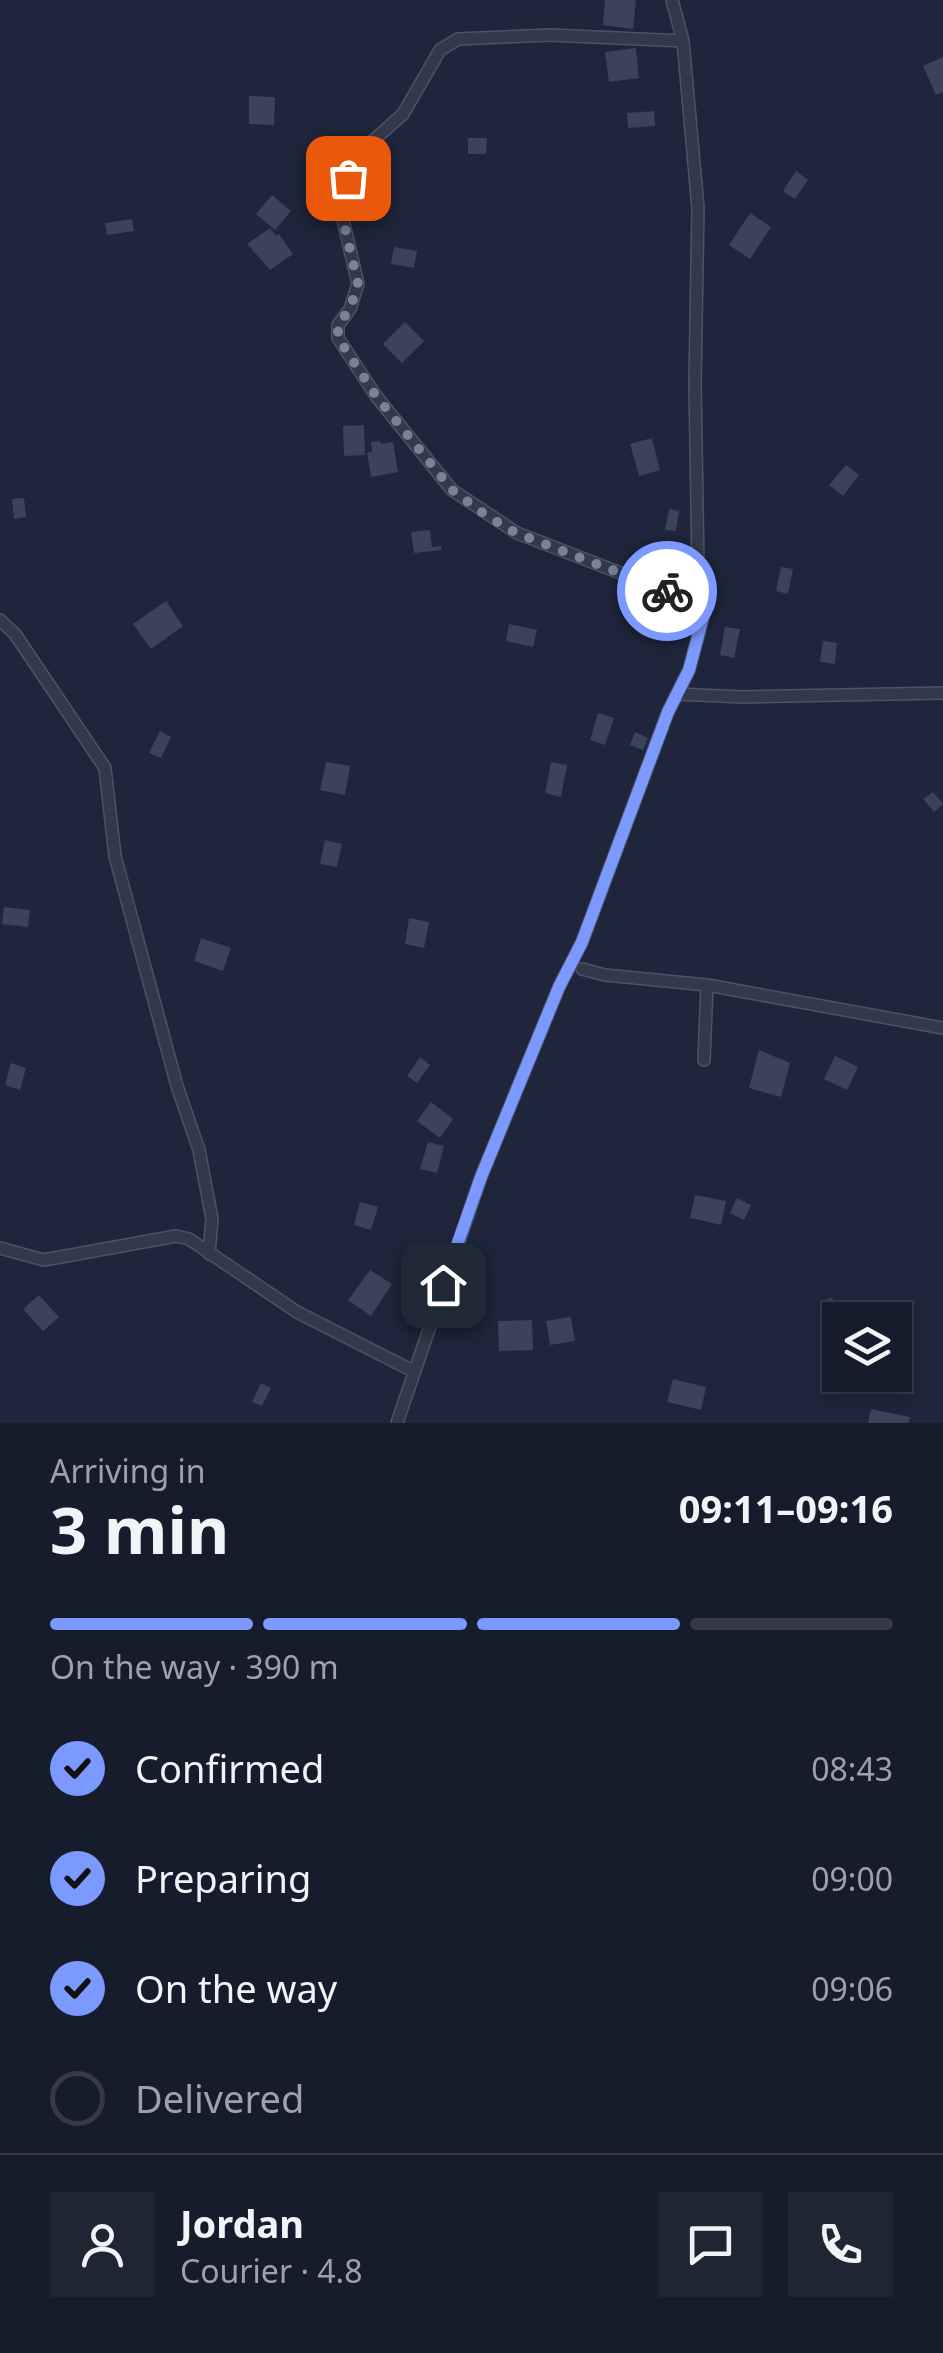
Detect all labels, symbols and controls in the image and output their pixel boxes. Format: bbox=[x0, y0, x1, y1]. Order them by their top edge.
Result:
pin bbox=[306, 136, 391, 221]
icon: bag bbox=[321, 151, 376, 206]
courier bbox=[617, 541, 717, 641]
icon: bike bbox=[640, 564, 695, 619]
pin bbox=[401, 1243, 486, 1328]
icon: home bbox=[416, 1258, 471, 1313]
map controls bbox=[822, 1302, 912, 1392]
button: layers bbox=[822, 1302, 912, 1392]
text: Arriving in bbox=[50, 1449, 205, 1492]
text: 09:11–09:16 bbox=[679, 1482, 893, 1534]
text: 3 min bbox=[50, 1485, 229, 1573]
text: On the way · 390 m bbox=[50, 1645, 339, 1688]
icon: check bbox=[50, 1741, 105, 1796]
text: Confirmed bbox=[135, 1742, 324, 1794]
text: 08:43 bbox=[811, 1747, 893, 1790]
icon: check bbox=[50, 1851, 105, 1906]
text: Preparing bbox=[135, 1852, 311, 1904]
text: 09:00 bbox=[811, 1857, 893, 1900]
icon: check bbox=[50, 1961, 105, 2016]
text: On the way bbox=[135, 1962, 337, 2014]
text: 09:06 bbox=[811, 1967, 893, 2010]
text: Delivered bbox=[135, 2072, 304, 2124]
button: person bbox=[50, 2192, 155, 2297]
button: chat bbox=[658, 2192, 763, 2297]
button: phone bbox=[788, 2192, 893, 2297]
text: Jordan bbox=[180, 2197, 304, 2249]
text: Courier · 4.8 bbox=[180, 2249, 363, 2292]

